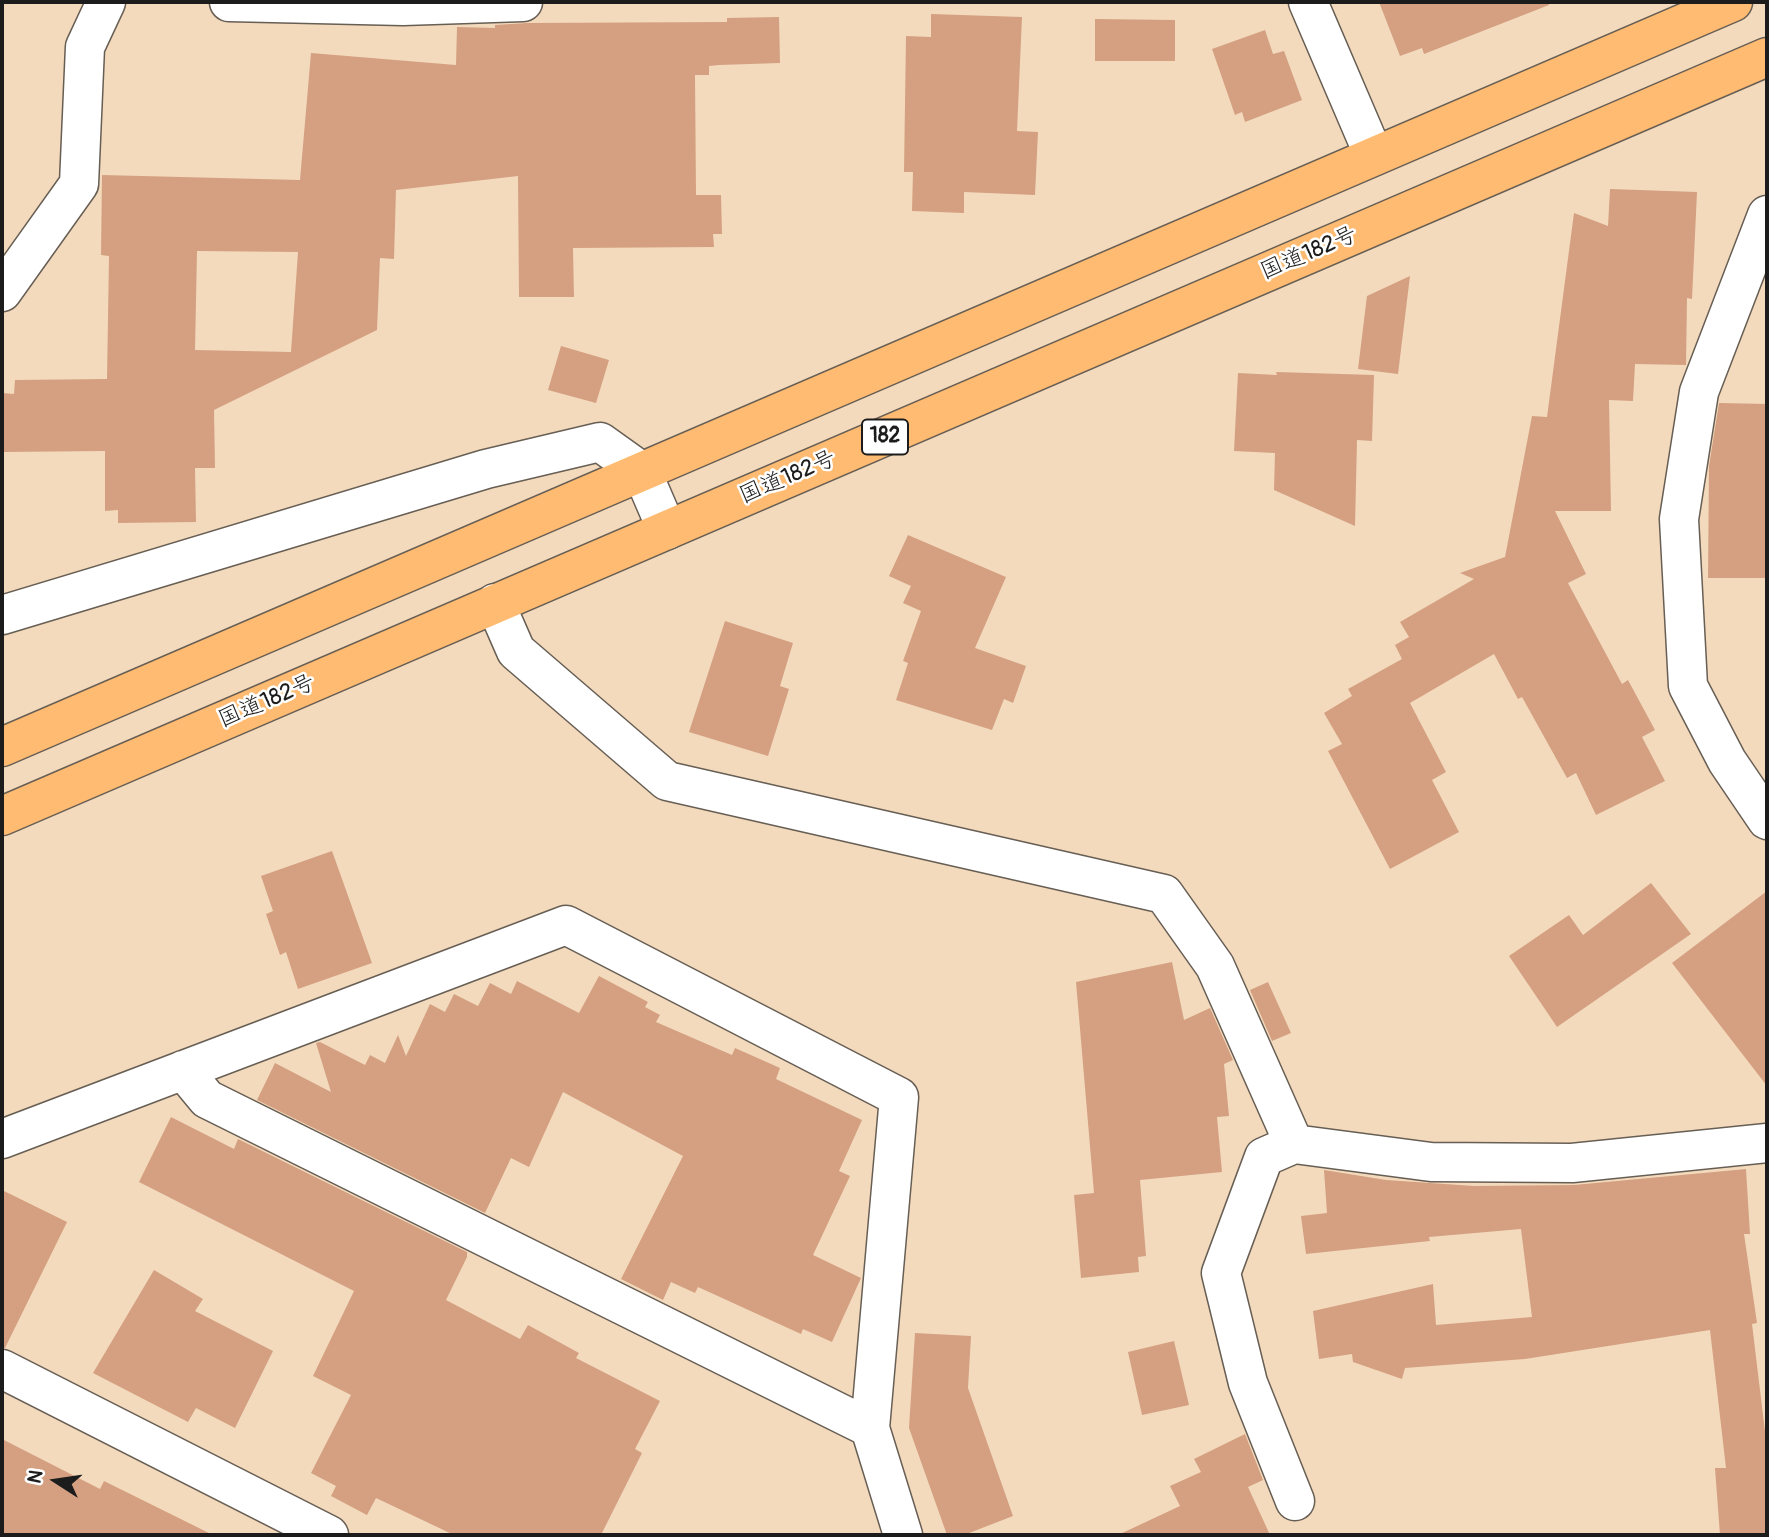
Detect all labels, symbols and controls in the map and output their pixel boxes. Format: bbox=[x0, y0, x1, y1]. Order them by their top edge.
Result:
street label: 国道182号 bbox=[1256, 221, 1362, 287]
road number: 182 bbox=[862, 420, 908, 454]
street label: 国道182号 bbox=[735, 445, 841, 511]
street label: 国道182号 bbox=[214, 669, 320, 735]
north arrow bbox=[21, 1446, 91, 1516]
text: N bbox=[22, 1468, 49, 1485]

